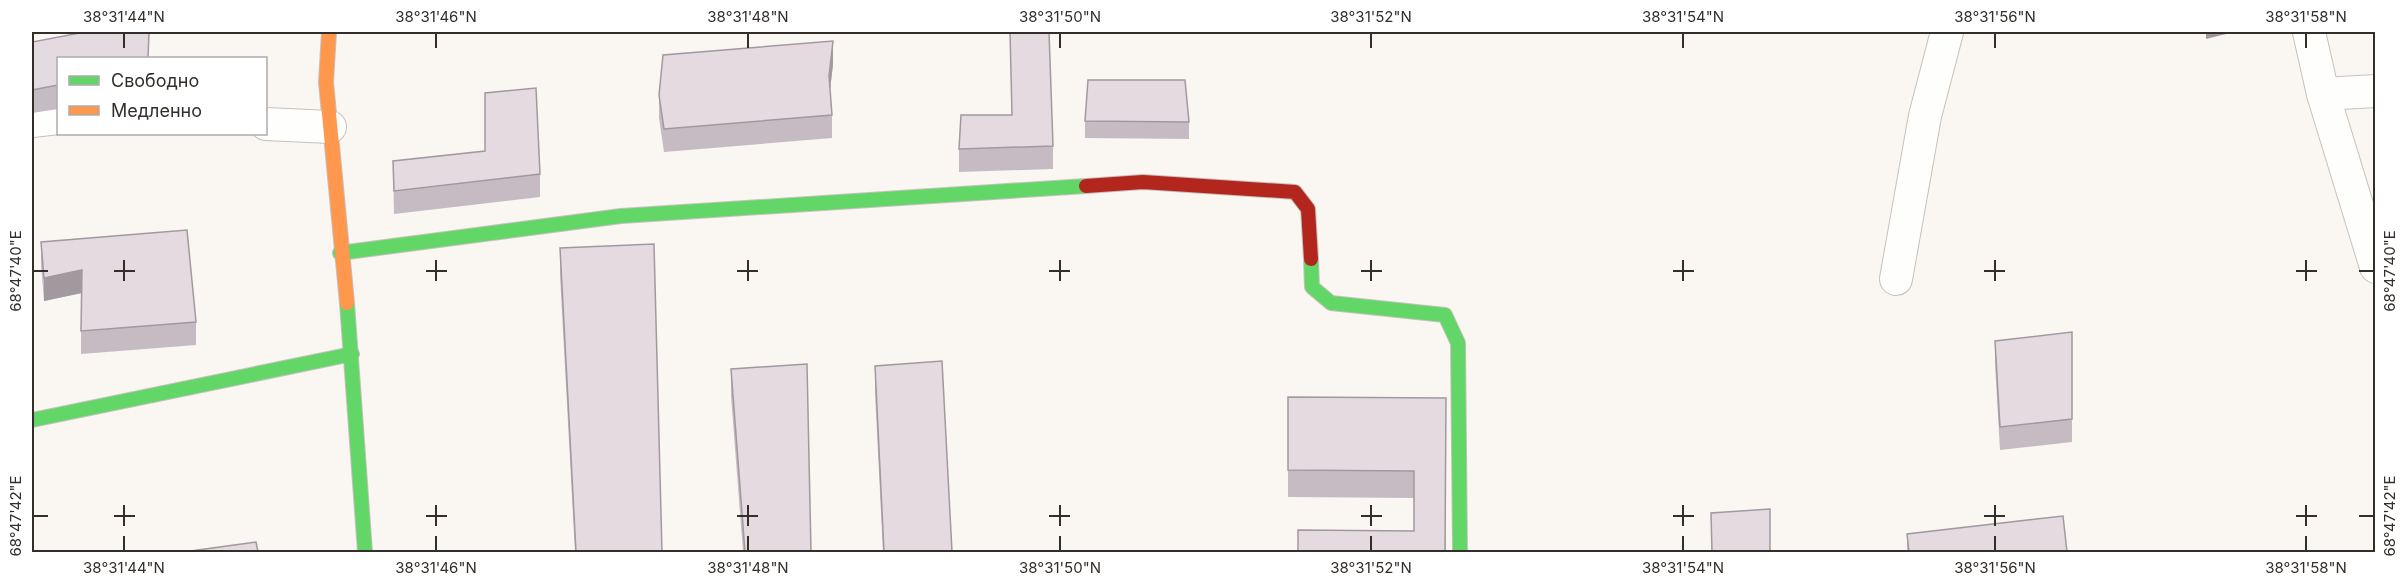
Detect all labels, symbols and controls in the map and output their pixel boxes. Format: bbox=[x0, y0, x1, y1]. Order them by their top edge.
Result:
text: 38°31'44"N bbox=[83, 7, 165, 26]
text: 38°31'46"N bbox=[395, 7, 477, 26]
text: 38°31'48"N bbox=[707, 7, 789, 26]
text: 38°31'50"N bbox=[1019, 7, 1101, 26]
text: 38°31'52"N bbox=[1330, 7, 1412, 26]
text: 38°31'54"N bbox=[1642, 7, 1724, 26]
text: 38°31'56"N bbox=[1954, 7, 2036, 26]
text: 38°31'58"N bbox=[2265, 7, 2347, 26]
legend bbox=[57, 57, 267, 135]
text: Свободно bbox=[111, 70, 199, 91]
text: Медленно bbox=[111, 100, 202, 121]
text: 68°47'40"E bbox=[6, 230, 25, 312]
text: 68°47'40"E bbox=[2380, 230, 2399, 312]
text: 68°47'42"E bbox=[6, 475, 25, 557]
text: 68°47'42"E bbox=[2380, 475, 2399, 557]
text: 38°31'44"N bbox=[83, 558, 165, 577]
text: 38°31'46"N bbox=[395, 558, 477, 577]
text: 38°31'48"N bbox=[707, 558, 789, 577]
text: 38°31'50"N bbox=[1019, 558, 1101, 577]
text: 38°31'52"N bbox=[1330, 558, 1412, 577]
text: 38°31'54"N bbox=[1642, 558, 1724, 577]
text: 38°31'56"N bbox=[1954, 558, 2036, 577]
text: 38°31'58"N bbox=[2265, 558, 2347, 577]

